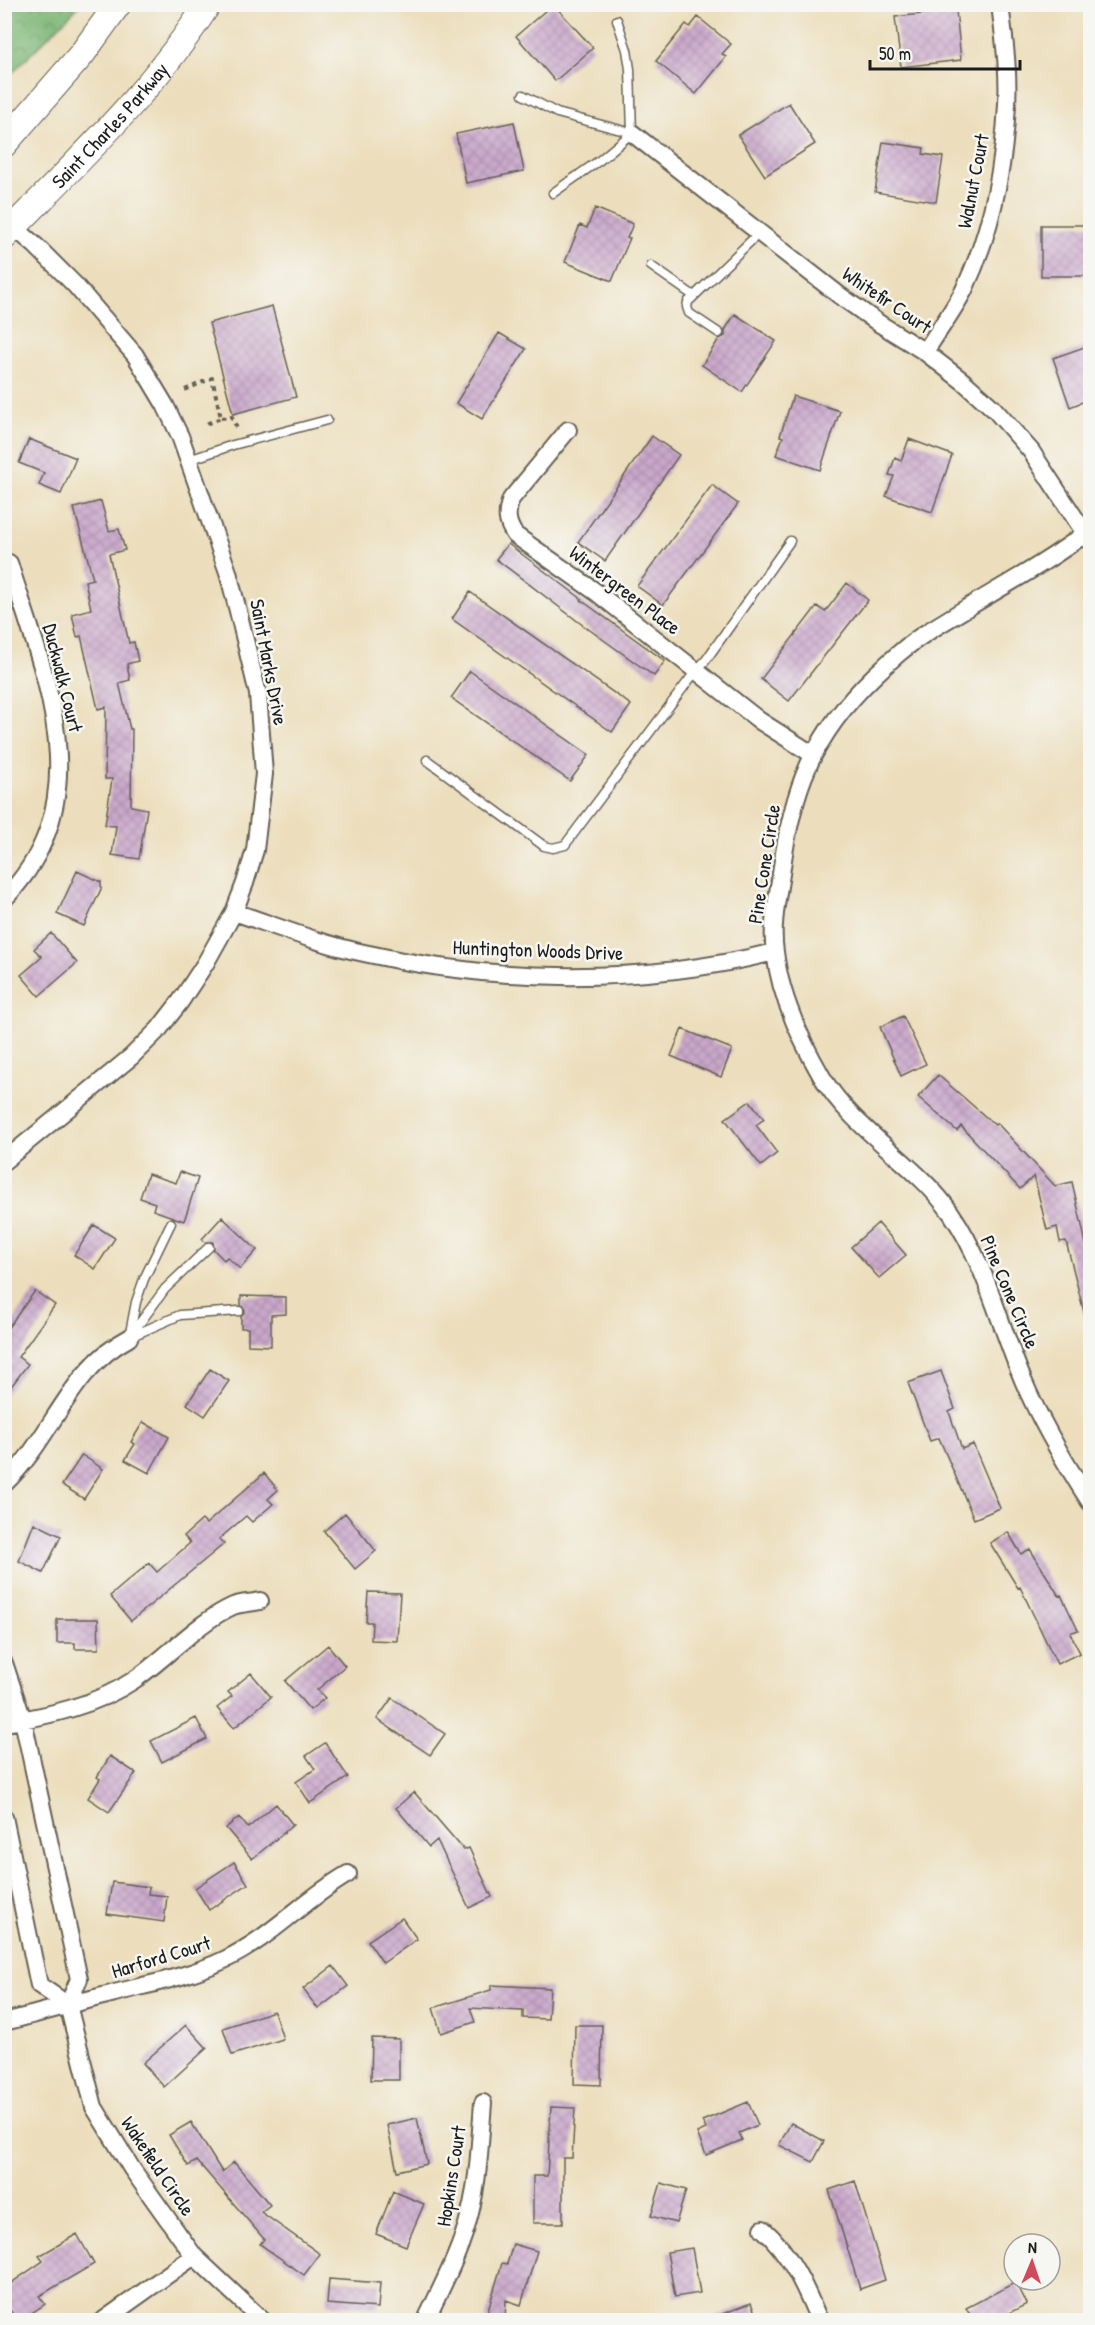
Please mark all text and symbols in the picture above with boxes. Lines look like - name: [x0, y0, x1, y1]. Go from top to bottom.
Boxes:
- scale bar: [870, 33, 1020, 71]
- text: 50 m: [879, 41, 911, 66]
- street label: Saint Charles Parkway: [45, 56, 174, 194]
- street label: Walnut Court: [950, 130, 995, 230]
- street label: Whitefir Court: [837, 260, 938, 340]
- street label: Wintergreen Place: [564, 539, 687, 640]
- street label: Saint Marks Drive: [244, 597, 295, 727]
- street label: Duckwalk Court: [37, 621, 90, 736]
- street label: Pine Cone Circle: [741, 802, 786, 926]
- street label: Huntington Woods Drive: [452, 933, 624, 966]
- street label: Pine Cone Circle: [974, 1231, 1046, 1353]
- street label: Harford Court: [108, 1928, 215, 1984]
- street label: Wakefield Circle: [115, 2111, 202, 2221]
- street label: Hopkins Court: [429, 2122, 472, 2228]
- north arrow: [1002, 2232, 1062, 2292]
- text: N: [1028, 2236, 1038, 2258]

